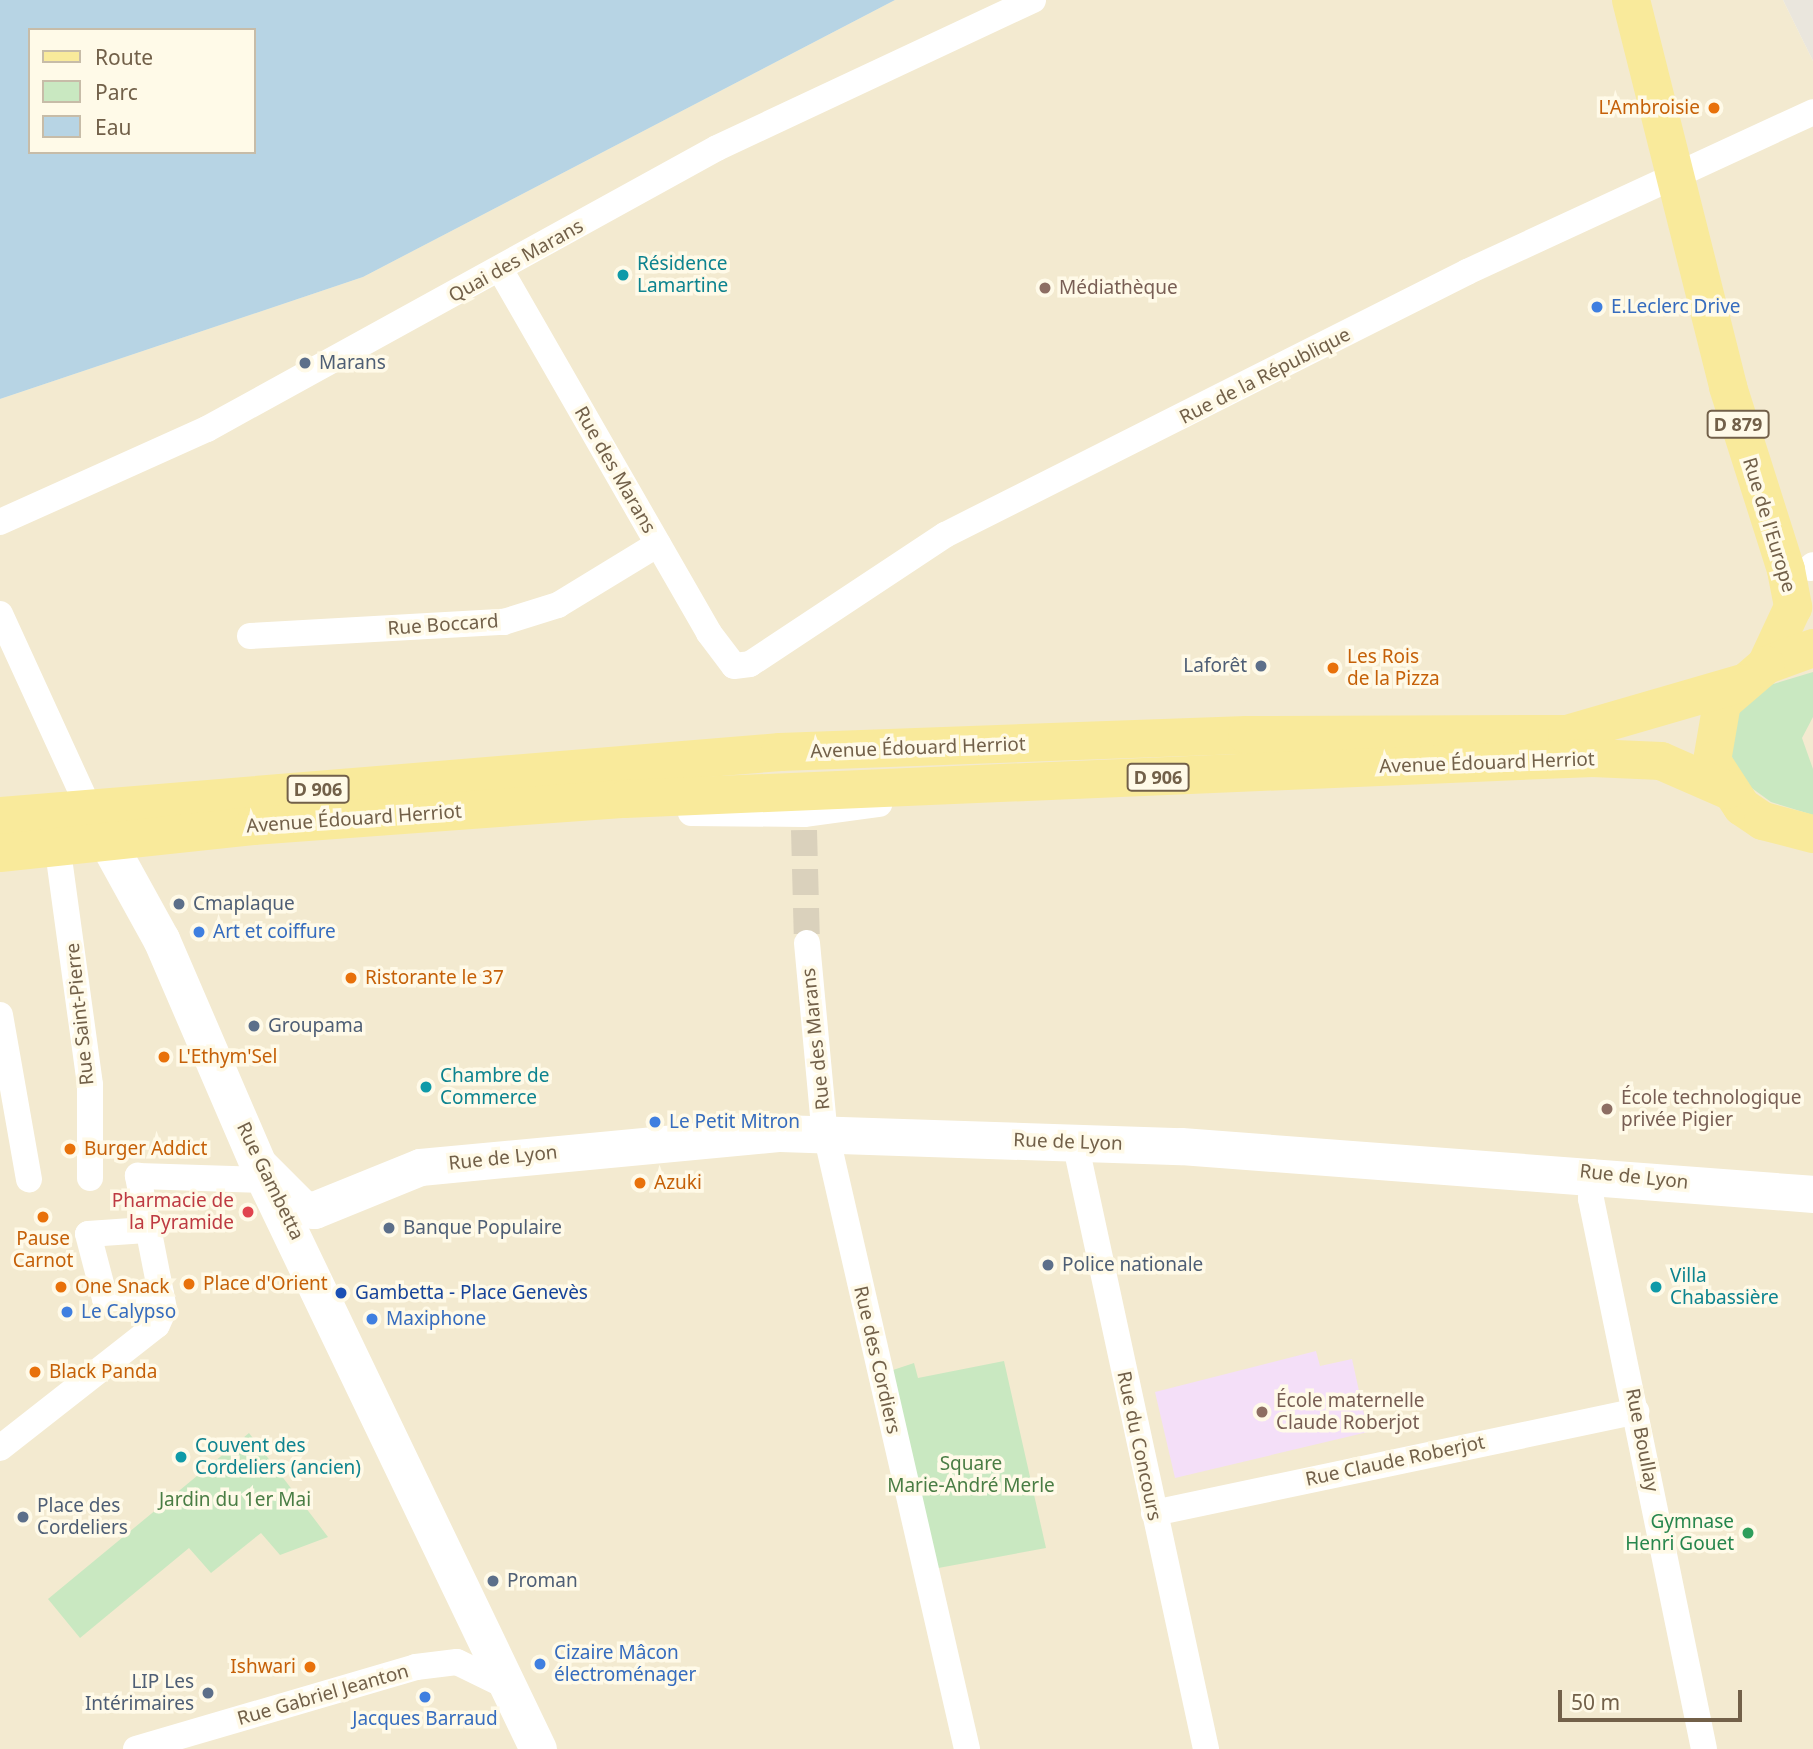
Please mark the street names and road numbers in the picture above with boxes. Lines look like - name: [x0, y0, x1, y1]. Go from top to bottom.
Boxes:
- street label: Quai des Marans: [445, 215, 587, 307]
- street label: Rue de la République: [1176, 323, 1354, 429]
- street label: Rue des Marans: [569, 403, 661, 537]
- road number: D 879: [1706, 410, 1770, 438]
- street label: Rue de l'Europe: [1738, 455, 1800, 595]
- street label: Rue Boccard: [387, 610, 499, 640]
- street label: Avenue Édouard Herriot: [810, 733, 1026, 763]
- street label: Avenue Édouard Herriot: [1379, 748, 1595, 778]
- road number: D 906: [1126, 762, 1190, 792]
- road number: D 906: [286, 774, 350, 804]
- street label: Avenue Édouard Herriot: [246, 800, 462, 838]
- street label: Rue Saint-Pierre: [61, 942, 99, 1086]
- street label: Rue des Marans: [797, 967, 835, 1111]
- street label: Rue Gambetta: [232, 1118, 308, 1244]
- street label: Rue de Lyon: [1013, 1129, 1123, 1155]
- street label: Rue de Lyon: [447, 1141, 559, 1175]
- street label: Rue de Lyon: [1578, 1160, 1690, 1194]
- street label: Rue des Cordiers: [849, 1284, 905, 1436]
- street label: Rue du Concours: [1112, 1369, 1166, 1523]
- street label: Rue Boullay: [1621, 1386, 1663, 1494]
- street label: Rue Claude Roberjot: [1303, 1431, 1487, 1491]
- street label: Rue Gabriel Jeanton: [235, 1660, 411, 1730]

